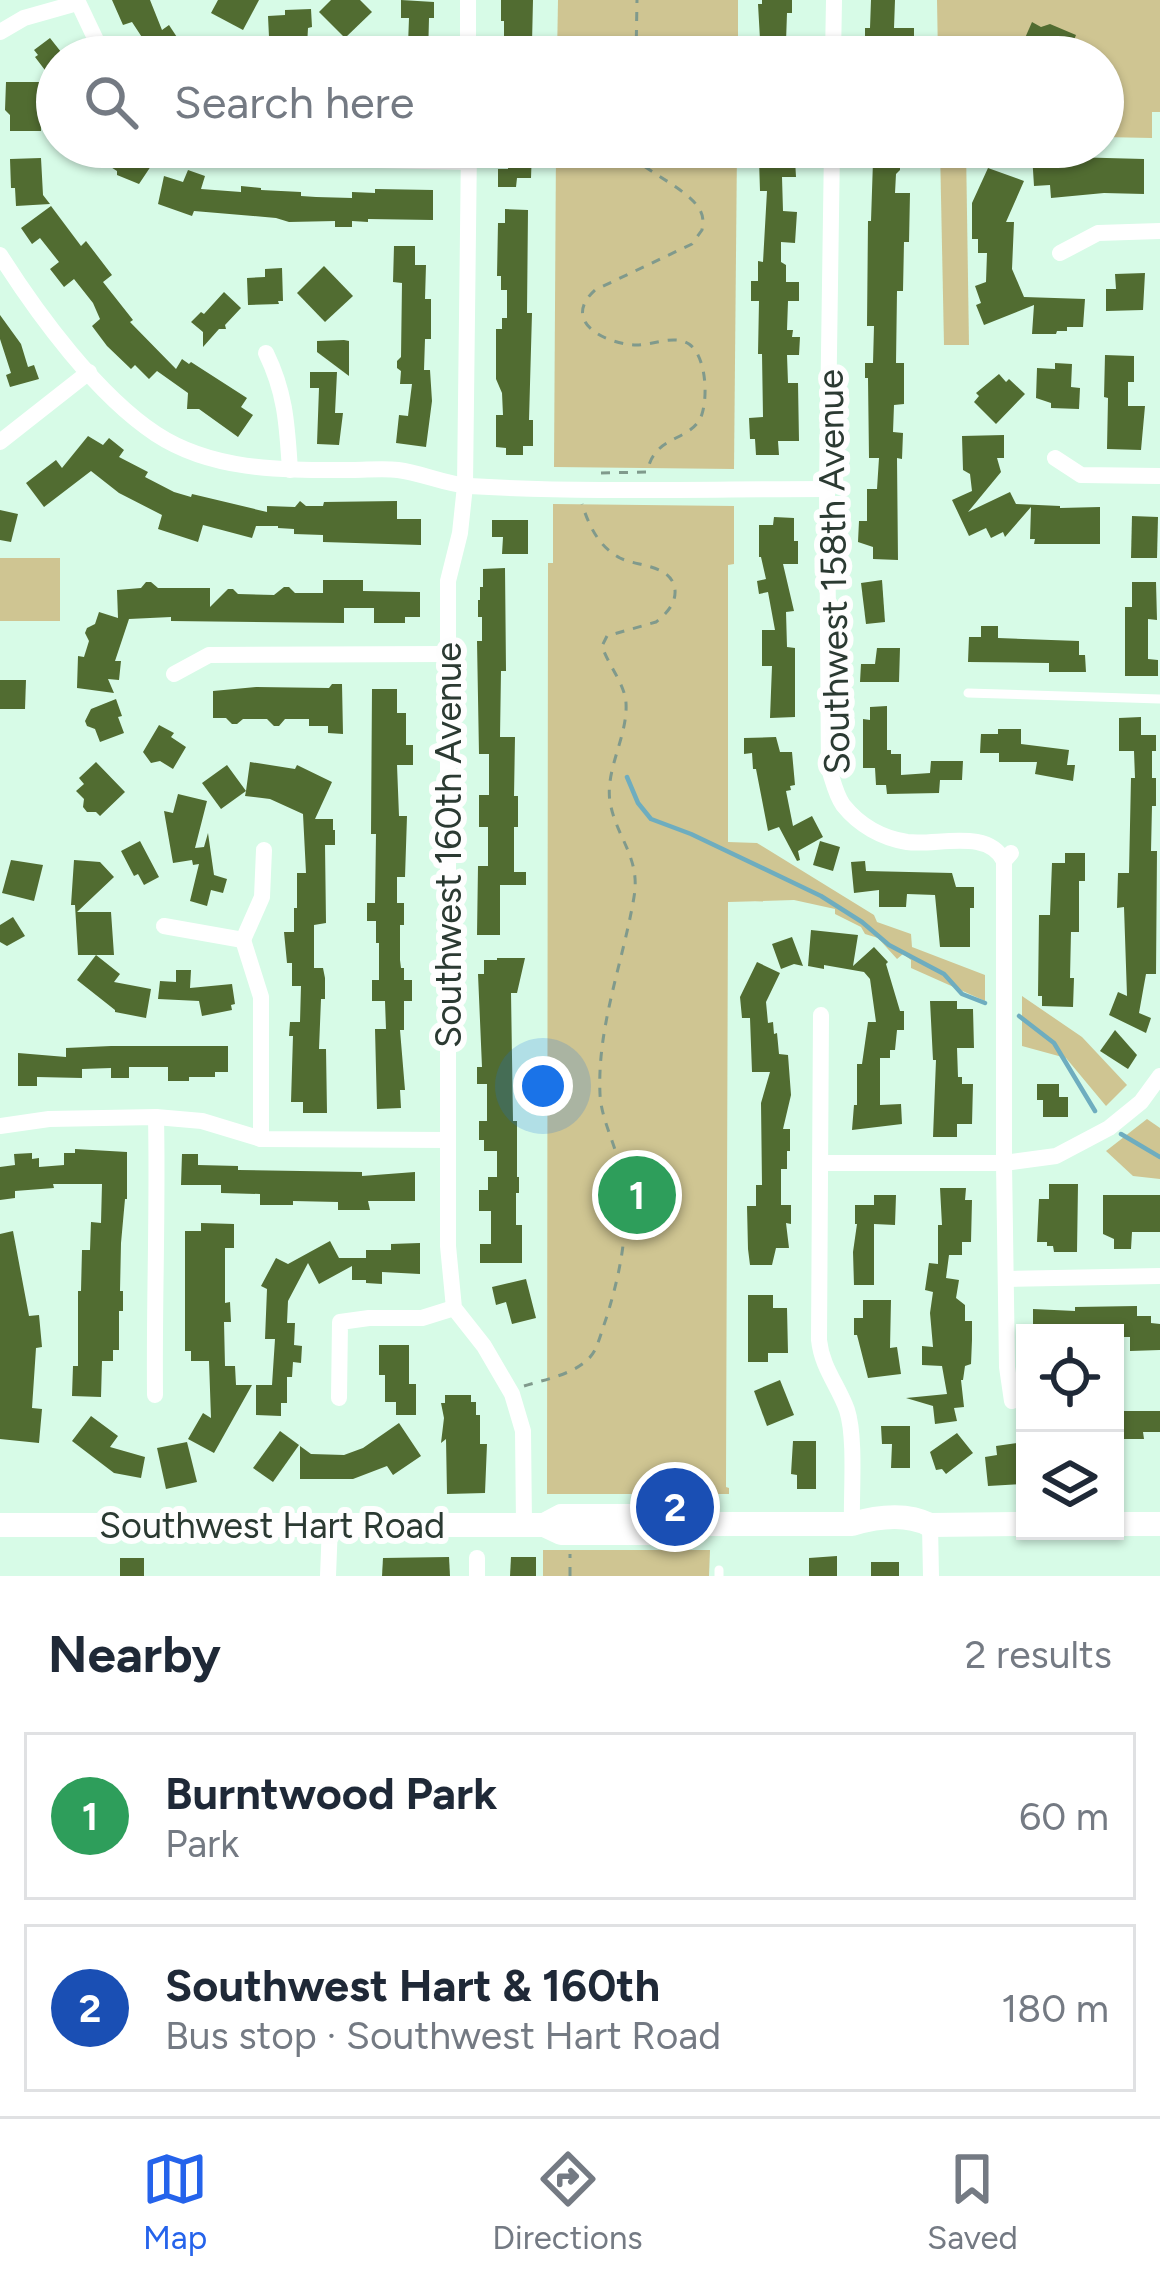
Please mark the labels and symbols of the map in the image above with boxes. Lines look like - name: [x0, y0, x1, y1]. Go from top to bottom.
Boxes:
- street label: Southwest 158th Avenue: [808, 369, 859, 775]
- street label: Southwest 160th Avenue: [427, 642, 470, 1048]
- your location: [513, 1056, 573, 1116]
- pin: 1: [598, 1150, 676, 1240]
- pin: 2: [636, 1462, 714, 1552]
- street label: Southwest Hart Road: [99, 1504, 445, 1547]

